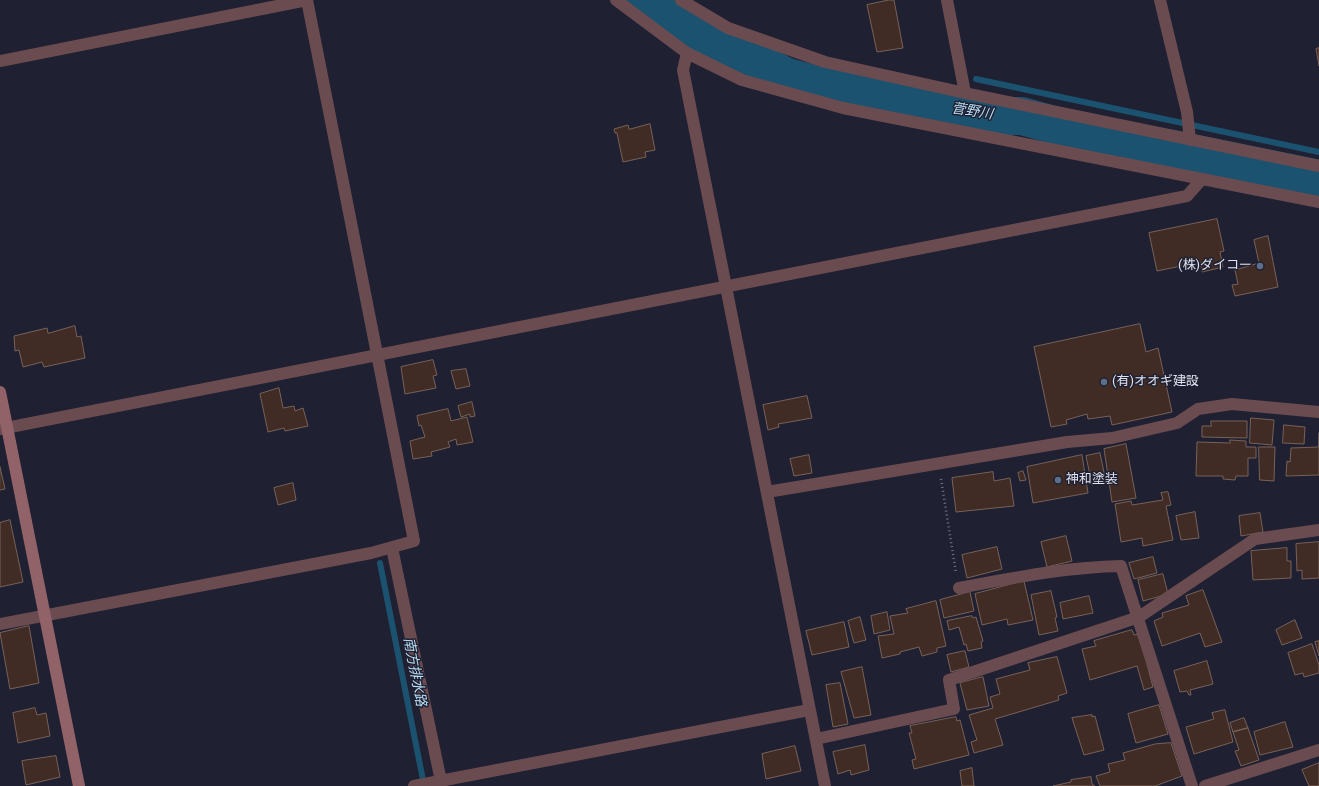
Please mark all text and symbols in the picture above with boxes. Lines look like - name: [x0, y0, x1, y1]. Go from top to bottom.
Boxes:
- water label: 菅野川: [950, 100, 994, 124]
- place label: (株)ダイコー: [1178, 258, 1252, 274]
- marker: (株)ダイコー: [1255, 261, 1265, 271]
- place label: (有)オオギ建設: [1112, 374, 1199, 390]
- marker: (有)オオギ建設: [1099, 377, 1109, 387]
- place label: 神和塗装: [1066, 472, 1118, 488]
- marker: 神和塗装: [1053, 475, 1063, 485]
- water label: 南方排水路: [399, 636, 429, 708]

